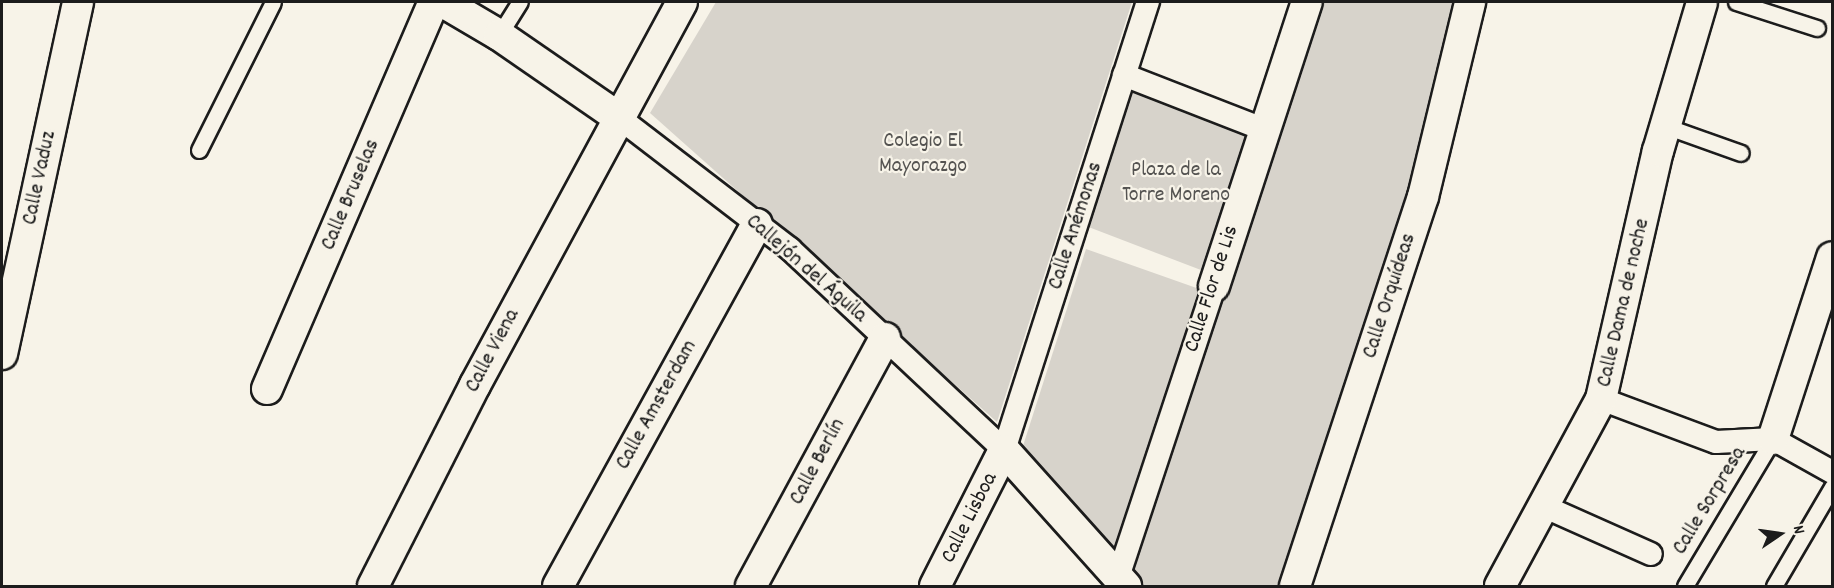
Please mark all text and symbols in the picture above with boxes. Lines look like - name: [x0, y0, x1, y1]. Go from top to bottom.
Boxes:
- park label: Colegio El Mayorazgo: [879, 128, 967, 180]
- street label: Calle Vaduz: [17, 129, 63, 227]
- street label: Calle Bruselas: [316, 135, 386, 255]
- park label: Plaza de la Torre Moreno: [1122, 157, 1230, 208]
- street label: Calle Anémonas: [1043, 159, 1109, 293]
- street label: Callejón del Águila: [740, 209, 872, 329]
- street label: Calle Dama de noche: [1592, 216, 1656, 390]
- street label: Calle Flor de Lis: [1179, 222, 1245, 356]
- street label: Calle Orquídeas: [1357, 230, 1423, 362]
- street label: Calle Viena: [460, 305, 526, 397]
- street label: Calle Amsterdam: [610, 335, 704, 475]
- street label: Calle Berlín: [784, 414, 852, 510]
- street label: Calle Sorpresa: [1667, 442, 1753, 560]
- street label: Calle Lisboa: [936, 468, 1004, 568]
- north arrow: [1750, 504, 1810, 564]
- text: N: [1786, 523, 1810, 536]

